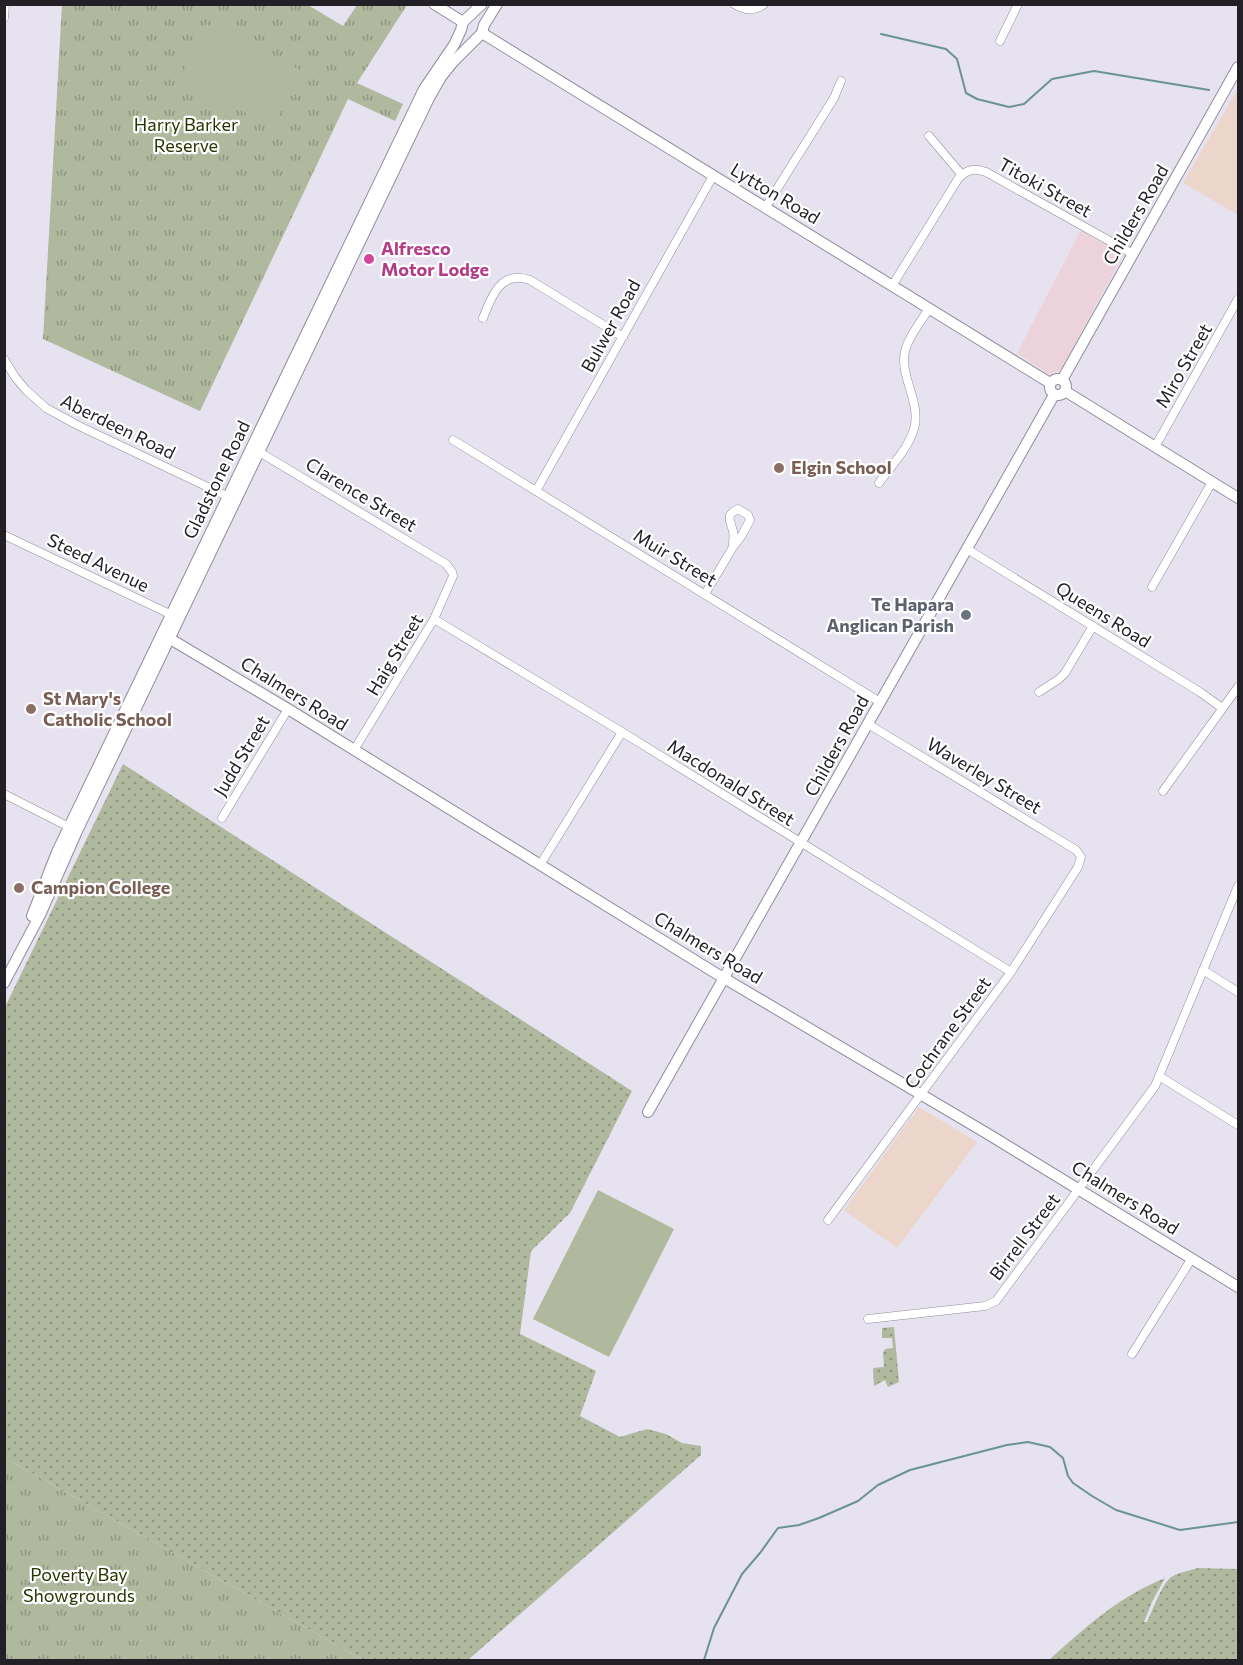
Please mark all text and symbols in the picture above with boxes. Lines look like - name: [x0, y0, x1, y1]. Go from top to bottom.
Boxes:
- park label: Harry Barker Reserve: [134, 113, 238, 156]
- street label: Titoki Street: [995, 153, 1096, 222]
- street label: Lytton Road: [727, 158, 824, 228]
- street label: Childers Road: [1098, 160, 1173, 269]
- place label: Alfresco Motor Lodge: [381, 237, 489, 280]
- marker: Alfresco Motor Lodge: [362, 252, 376, 266]
- street label: Bulwer Road: [576, 275, 645, 376]
- street label: Miro Street: [1150, 319, 1216, 412]
- street label: Aberdeen Road: [58, 389, 179, 463]
- street label: Gladstone Road: [178, 417, 254, 542]
- street label: Clarence Street: [302, 452, 421, 536]
- place label: Elgin School: [791, 456, 892, 478]
- marker: Elgin School: [772, 461, 786, 475]
- street label: Muir Street: [630, 524, 721, 591]
- street label: Steed Avenue: [44, 528, 153, 596]
- street label: Queens Road: [1052, 576, 1155, 652]
- place label: Te Hapara Anglican Parish: [826, 593, 954, 636]
- marker: Te Hapara Anglican Parish: [959, 608, 973, 622]
- street label: Haig Street: [361, 610, 427, 699]
- street label: Chalmers Road: [237, 651, 352, 735]
- place label: St Mary's Catholic School: [43, 687, 172, 730]
- street label: Childers Road: [799, 691, 873, 800]
- marker: St Mary's Catholic School: [24, 702, 38, 716]
- street label: Judd Street: [208, 711, 274, 800]
- street label: Waverley Street: [923, 732, 1046, 818]
- street label: Macdonald Street: [664, 734, 799, 830]
- place label: Campion College: [31, 876, 170, 898]
- marker: Campion College: [12, 881, 26, 895]
- street label: Chalmers Road: [650, 906, 767, 988]
- street label: Cochrane Street: [899, 972, 995, 1093]
- street label: Chalmers Road: [1068, 1155, 1183, 1239]
- street label: Birrell Street: [984, 1189, 1064, 1284]
- park label: Poverty Bay Showgrounds: [23, 1563, 135, 1606]

